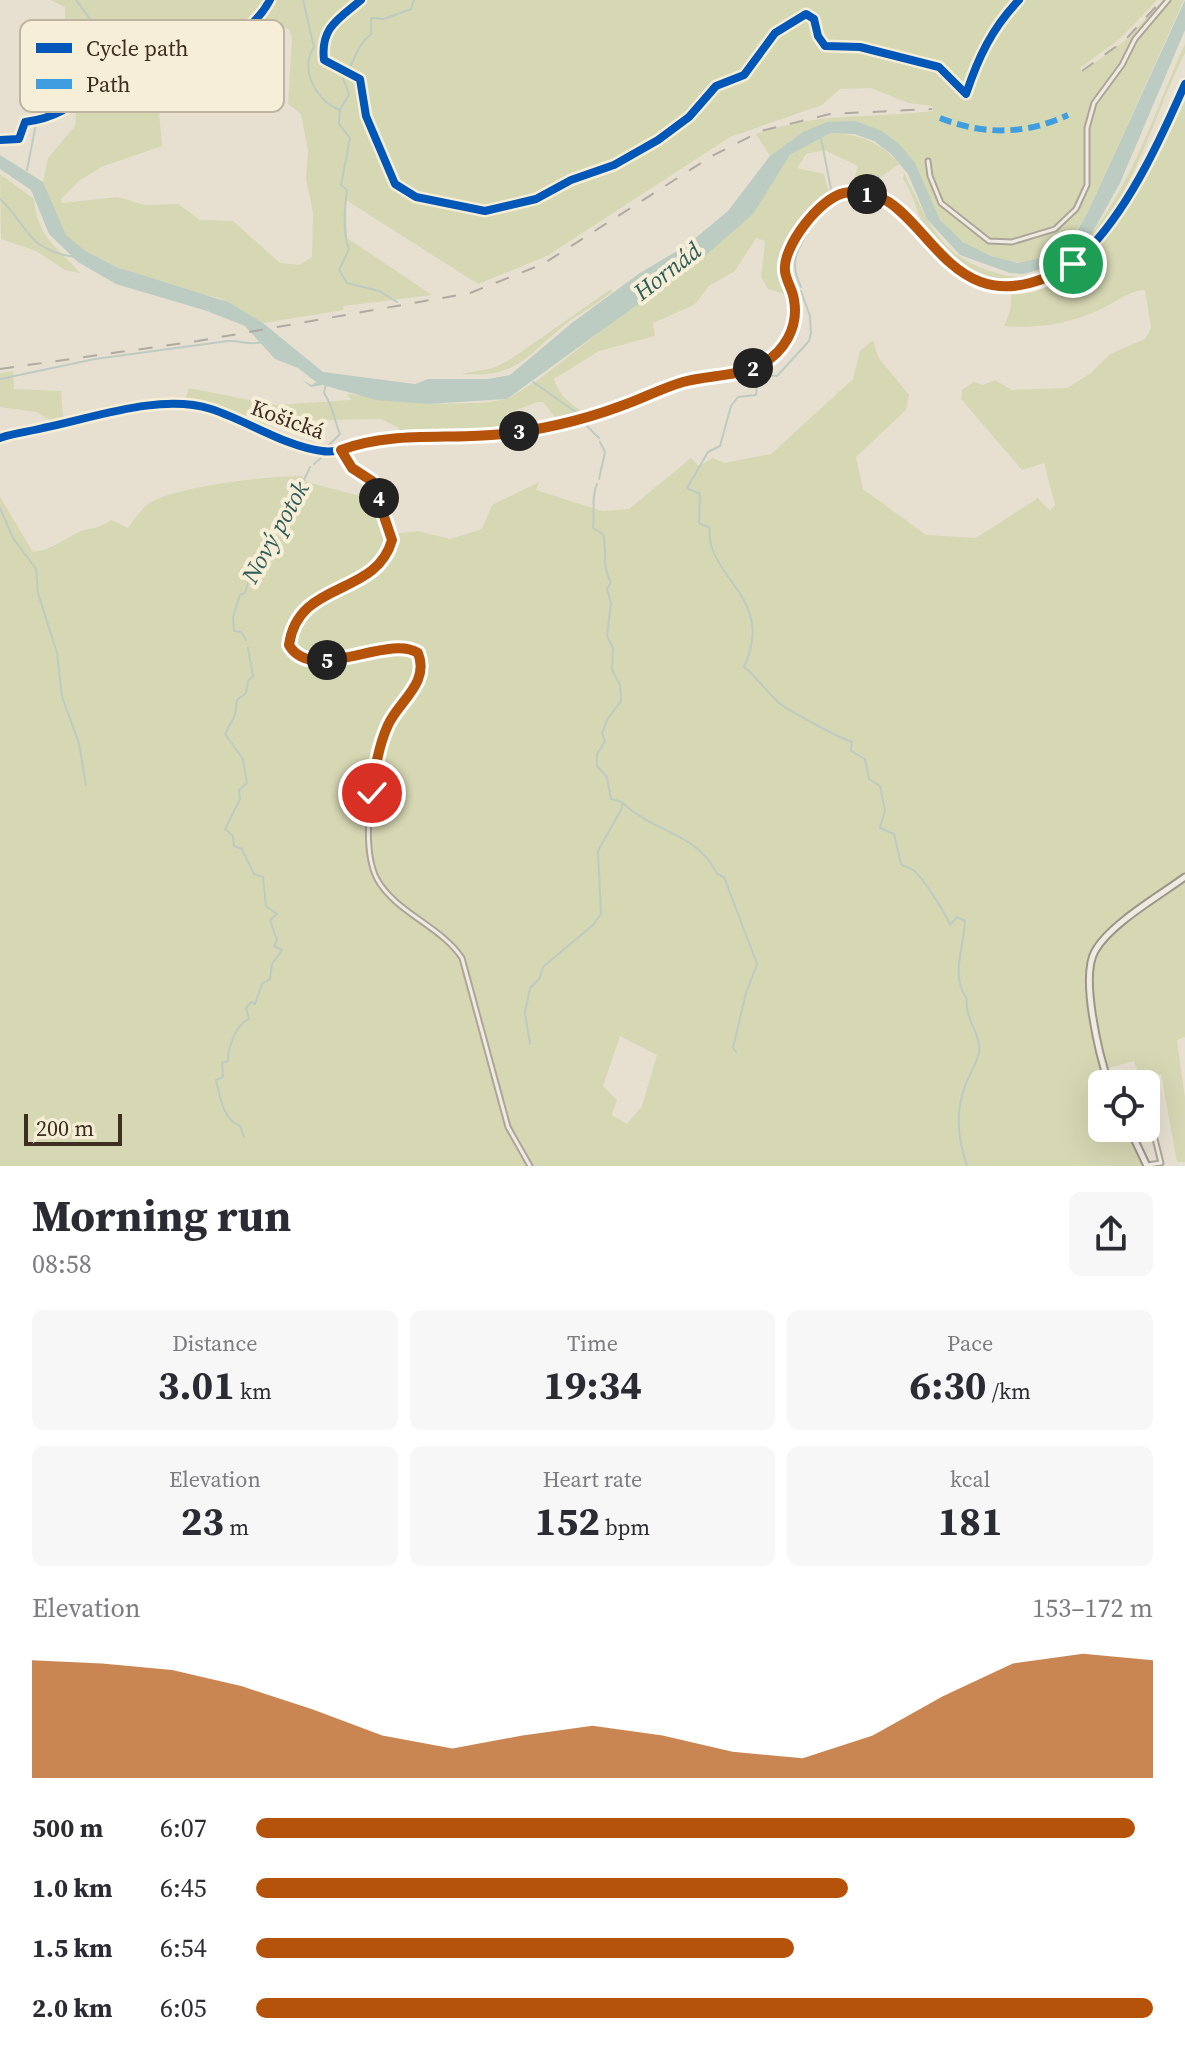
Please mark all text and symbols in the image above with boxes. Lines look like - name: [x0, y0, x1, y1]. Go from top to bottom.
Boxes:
- legend: [20, 20, 284, 112]
- text: Cycle path: [86, 33, 189, 63]
- text: Path: [86, 69, 131, 99]
- pin: 1: [847, 174, 887, 214]
- text: 1: [861, 179, 873, 209]
- pin: [1039, 230, 1107, 298]
- water label: Hornád: [625, 234, 708, 308]
- icon: arrive: [1051, 242, 1095, 286]
- pin: 2: [733, 348, 773, 388]
- text: 2: [747, 353, 759, 383]
- street label: Košická: [247, 392, 330, 446]
- pin: 3: [499, 411, 539, 451]
- text: 3: [513, 416, 525, 446]
- water label: Nový potok: [233, 474, 317, 590]
- pin: 4: [359, 478, 399, 518]
- text: 4: [373, 483, 385, 513]
- pin: 5: [307, 640, 347, 680]
- text: 5: [321, 645, 333, 675]
- pin: [338, 759, 406, 827]
- icon: check: [350, 771, 394, 815]
- map controls: [1088, 1070, 1160, 1142]
- button: locate: [1088, 1070, 1160, 1142]
- scale bar: [24, 1110, 122, 1146]
- text: 200 m: [36, 1113, 94, 1143]
- text: Morning run: [32, 1185, 291, 1246]
- button: share: [1069, 1192, 1153, 1276]
- text: 08:58: [32, 1246, 92, 1282]
- text: Distance: [172, 1328, 257, 1358]
- text: Time: [567, 1328, 618, 1358]
- text: Pace: [947, 1328, 993, 1358]
- text: 3.01: [158, 1358, 235, 1412]
- text: 19:34: [543, 1358, 642, 1412]
- text: 6:30: [910, 1358, 987, 1412]
- text: km: [235, 1376, 272, 1406]
- text: /km: [987, 1376, 1031, 1406]
- text: Elevation: [169, 1464, 261, 1494]
- text: Heart rate: [543, 1464, 642, 1494]
- text: kcal: [950, 1464, 990, 1494]
- text: 23: [181, 1494, 224, 1548]
- text: 152: [535, 1494, 600, 1548]
- text: 181: [938, 1494, 1003, 1548]
- text: m: [224, 1512, 249, 1542]
- text: bpm: [600, 1512, 650, 1542]
- text: Elevation: [32, 1590, 141, 1626]
- text: 153–172 m: [1032, 1590, 1153, 1626]
- text: 500 m: [32, 1810, 103, 1846]
- text: 6:07: [160, 1810, 207, 1846]
- text: 1.0 km: [32, 1870, 113, 1906]
- text: 6:45: [160, 1870, 207, 1906]
- text: 1.5 km: [32, 1930, 113, 1966]
- text: 6:54: [160, 1930, 207, 1966]
- text: 2.0 km: [32, 1990, 113, 2026]
- text: 6:05: [160, 1990, 207, 2026]

